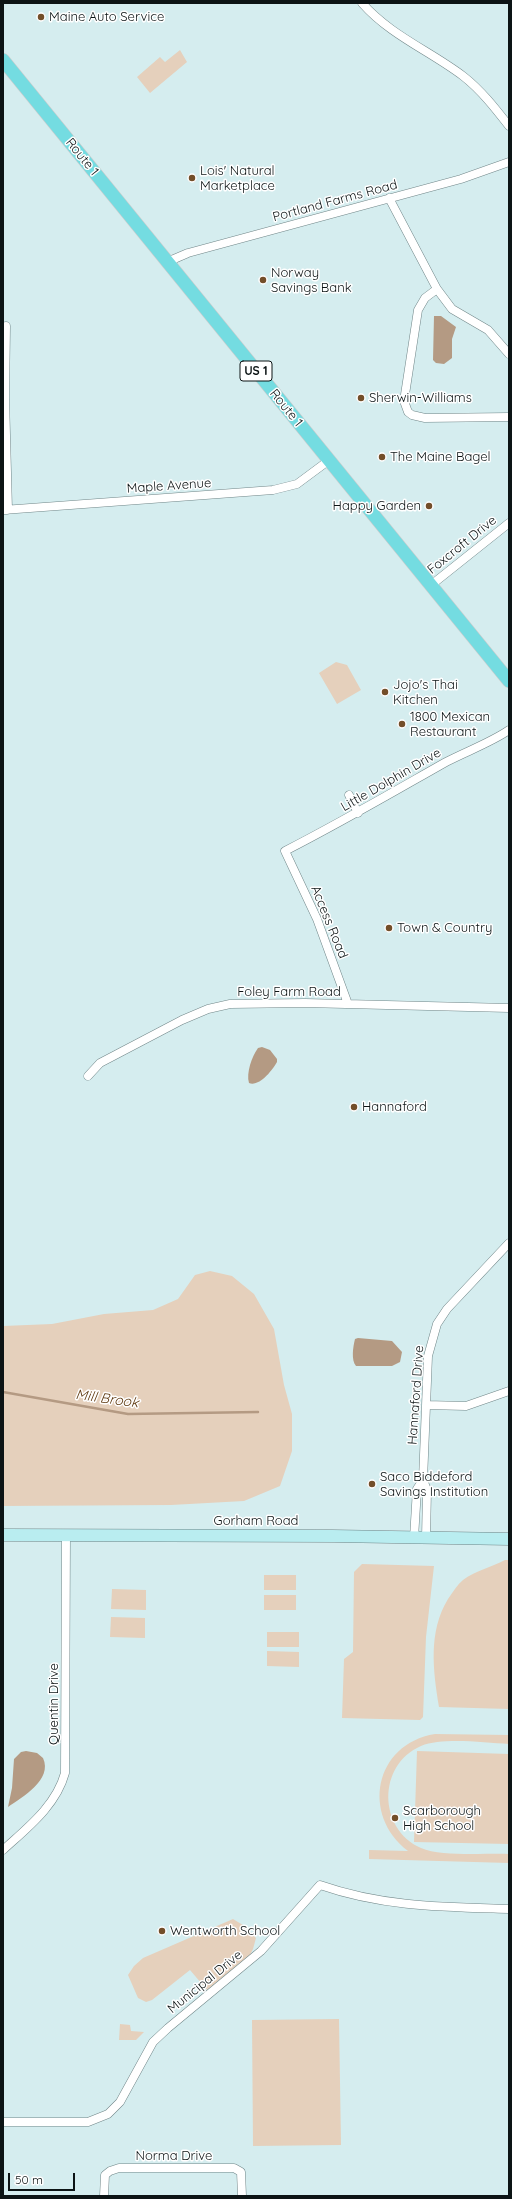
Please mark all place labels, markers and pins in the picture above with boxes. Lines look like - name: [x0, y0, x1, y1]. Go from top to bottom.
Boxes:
- place label: Maine Auto Service: [49, 9, 164, 25]
- marker: Maine Auto Service: [36, 12, 46, 22]
- place label: Lois' Natural Marketplace: [200, 163, 275, 194]
- marker: Lois' Natural Marketplace: [187, 173, 197, 183]
- place label: Norway Savings Bank: [271, 265, 352, 296]
- marker: Norway Savings Bank: [258, 275, 268, 285]
- place label: Sherwin-Williams: [369, 390, 472, 406]
- marker: Sherwin-Williams: [356, 393, 366, 403]
- place label: The Maine Bagel: [390, 449, 490, 465]
- marker: The Maine Bagel: [377, 452, 387, 462]
- place label: Happy Garden: [333, 498, 421, 514]
- marker: Happy Garden: [424, 501, 434, 511]
- place label: Jojo's Thai Kitchen: [393, 677, 458, 708]
- marker: Jojo's Thai Kitchen: [380, 687, 390, 697]
- place label: 1800 Mexican Restaurant: [410, 709, 490, 740]
- marker: 1800 Mexican Restaurant: [397, 719, 407, 729]
- place label: Town & Country: [397, 920, 492, 936]
- marker: Town & Country: [384, 923, 394, 933]
- place label: Hannaford: [362, 1099, 427, 1115]
- marker: Hannaford: [349, 1102, 359, 1112]
- place label: Saco Biddeford Savings Institution: [380, 1469, 488, 1500]
- marker: Saco Biddeford Savings Institution: [367, 1479, 377, 1489]
- place label: Scarborough High School: [403, 1803, 481, 1834]
- marker: Scarborough High School: [390, 1813, 400, 1823]
- place label: Wentworth School: [170, 1923, 280, 1939]
- marker: Wentworth School: [157, 1926, 167, 1936]

